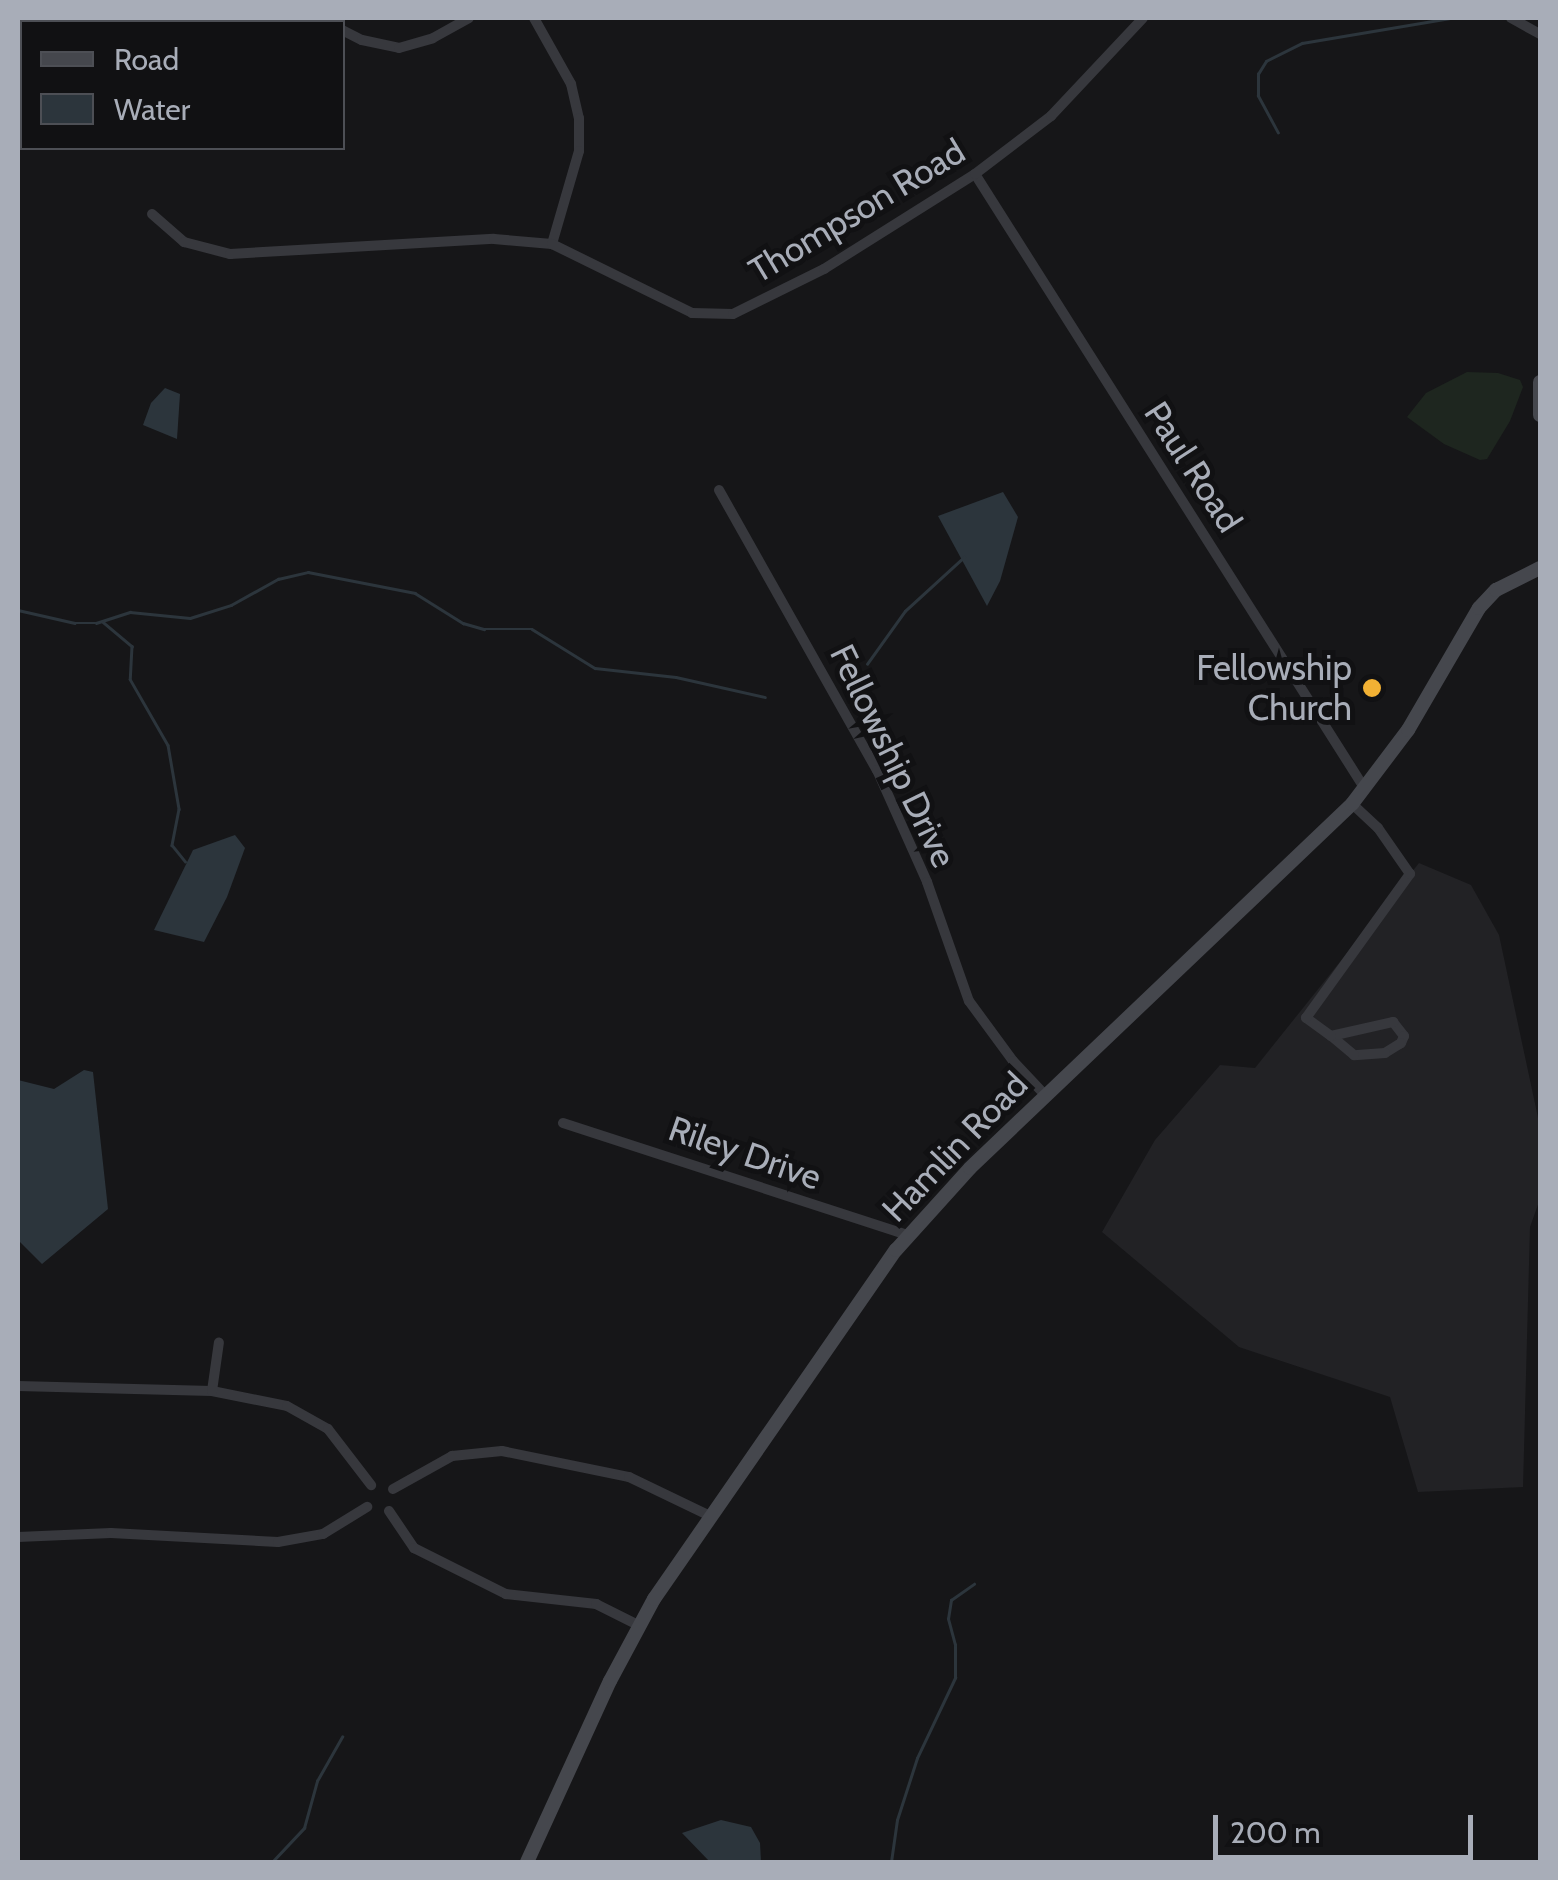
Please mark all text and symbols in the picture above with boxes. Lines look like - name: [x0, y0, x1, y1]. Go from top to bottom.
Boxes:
- legend: [20, 20, 345, 150]
- text: Road: [114, 41, 179, 78]
- text: Water: [114, 91, 190, 128]
- street label: Thompson Road: [742, 130, 972, 292]
- street label: Paul Road: [1135, 394, 1251, 540]
- street label: Fellowship Drive: [821, 638, 965, 874]
- place label: Fellowship Church: [1196, 647, 1352, 729]
- marker: Fellowship Church: [1361, 677, 1383, 699]
- street label: Hamlin Road: [874, 1064, 1036, 1230]
- street label: Riley Drive: [663, 1107, 827, 1199]
- scale bar: [1218, 1795, 1478, 1857]
- text: 200 m: [1230, 1814, 1321, 1851]

